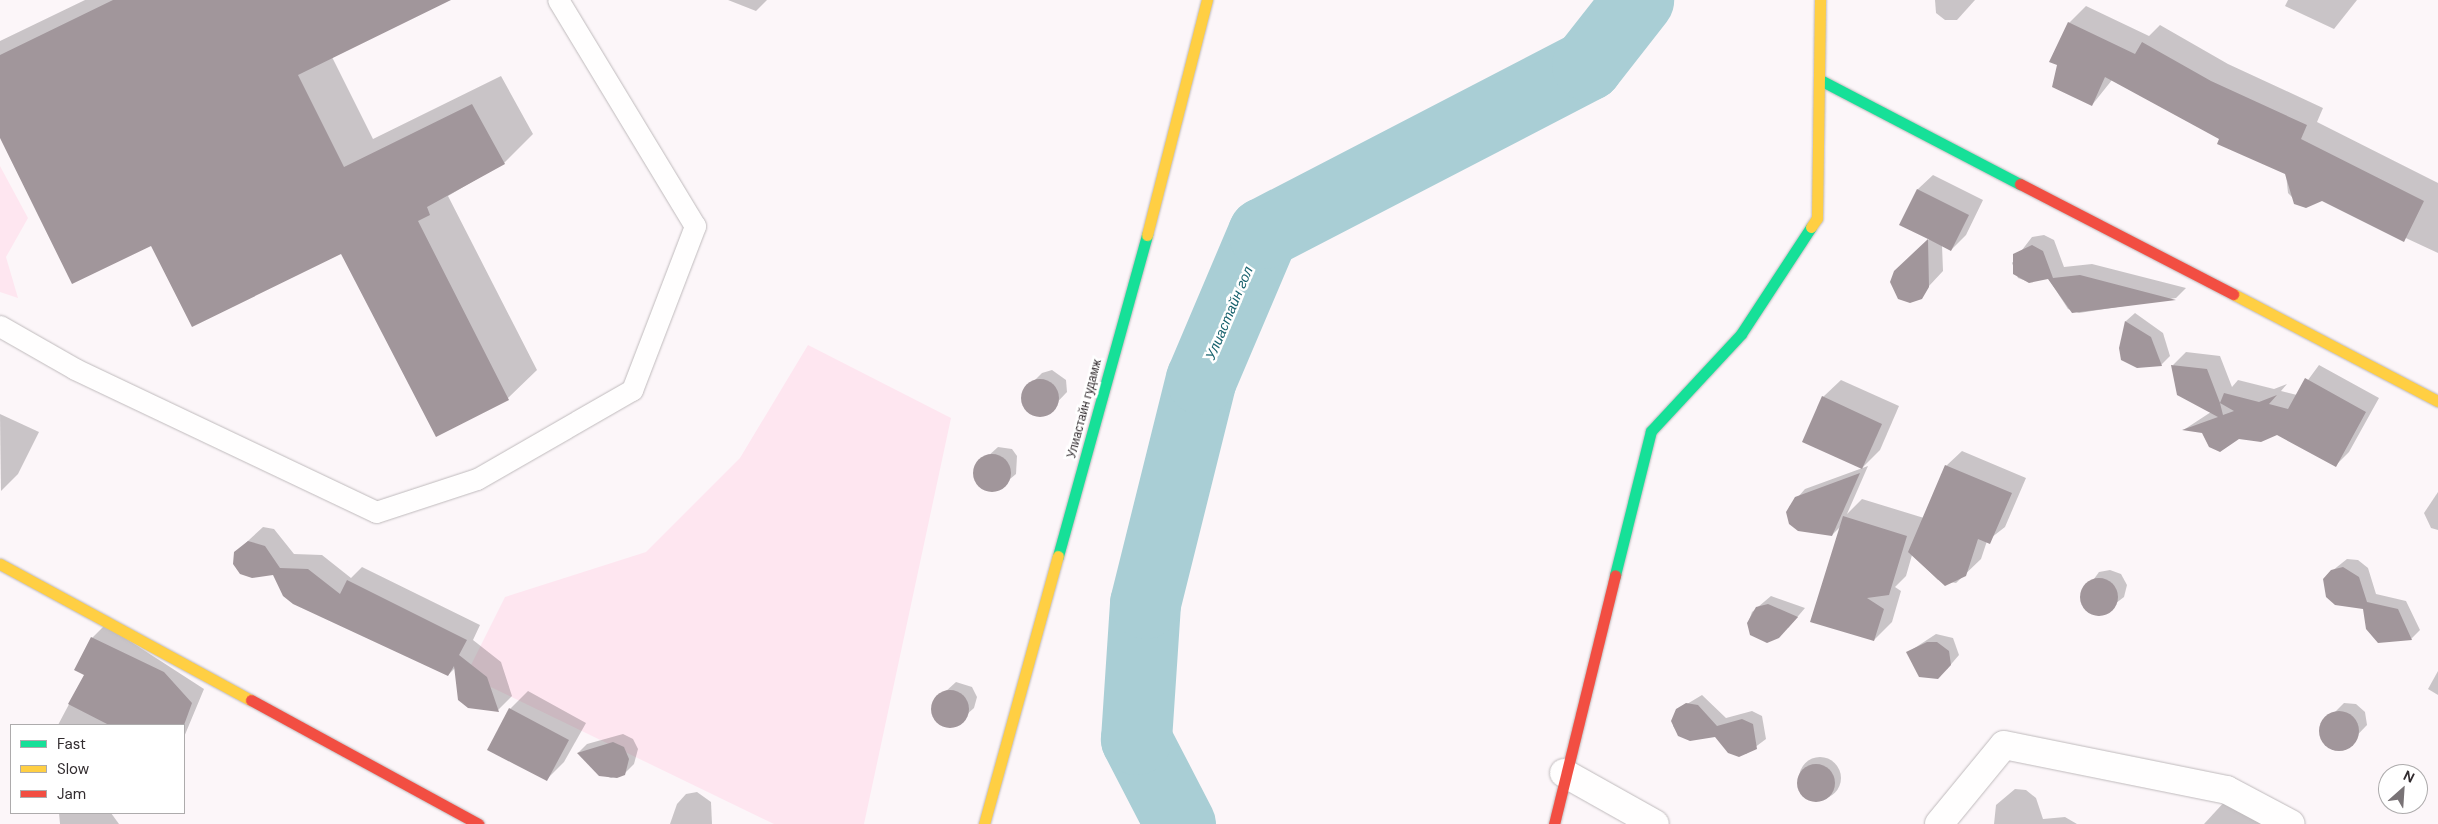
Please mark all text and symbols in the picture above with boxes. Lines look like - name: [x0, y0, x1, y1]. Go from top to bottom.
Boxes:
- water label: Улиастайн гол: [1202, 264, 1256, 362]
- street label: Улиастайн гудамж: [1065, 358, 1105, 460]
- legend: [10, 724, 185, 814]
- text: Fast: [57, 734, 86, 754]
- text: Slow: [57, 759, 89, 779]
- north arrow: [2378, 764, 2428, 814]
- text: N: [2401, 766, 2418, 787]
- text: Jam: [57, 784, 86, 804]

